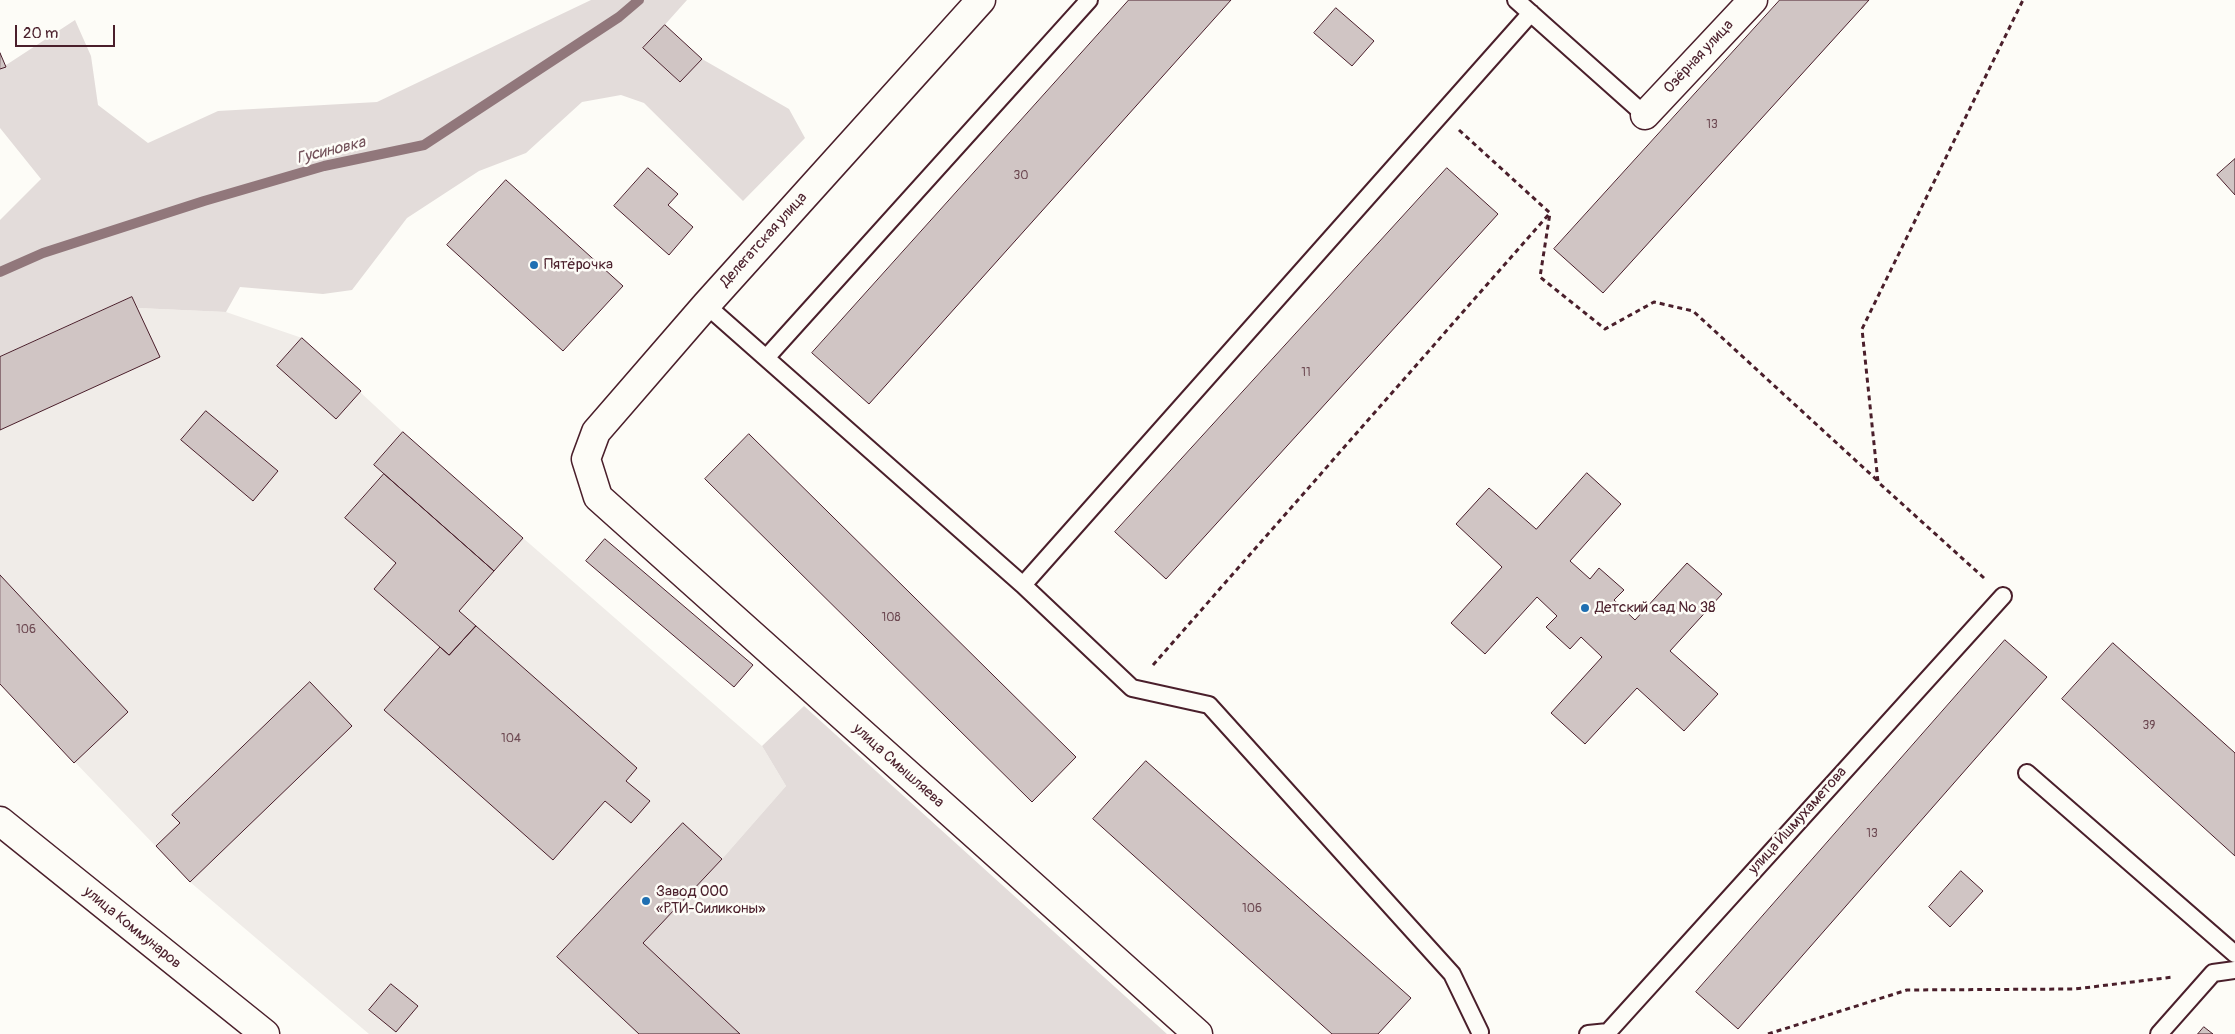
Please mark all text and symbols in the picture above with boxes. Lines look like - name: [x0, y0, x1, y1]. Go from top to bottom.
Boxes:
- scale bar: [18, 15, 118, 47]
- street label: Озёрная улица: [1660, 16, 1738, 98]
- text: 20 m: [23, 24, 58, 43]
- house number: 13: [1706, 118, 1718, 132]
- water label: Гусиновка: [295, 133, 367, 169]
- house number: 30: [1014, 169, 1028, 183]
- street label: Делегатская улица: [717, 189, 811, 291]
- place label: Пятёрочка: [544, 256, 613, 274]
- marker: Пятёрочка: [528, 259, 540, 271]
- house number: 11: [1301, 366, 1311, 380]
- place label: Детский сад № 38: [1595, 599, 1716, 617]
- marker: Детский сад № 38: [1579, 602, 1591, 614]
- house number: 108: [882, 611, 900, 625]
- house number: 106: [16, 623, 36, 637]
- house number: 39: [2143, 719, 2155, 733]
- street label: улица Смышляева: [849, 720, 947, 812]
- house number: 104: [501, 732, 521, 746]
- street label: улица Ишмухаметова: [1745, 764, 1851, 878]
- house number: 13: [1866, 827, 1878, 841]
- street label: улица Коммунаров: [80, 883, 184, 973]
- place label: Завод ООО «РТИ-Силиконы»: [656, 883, 766, 918]
- marker: Завод ООО «РТИ-Силиконы»: [640, 895, 652, 907]
- house number: 106: [1242, 902, 1262, 916]

